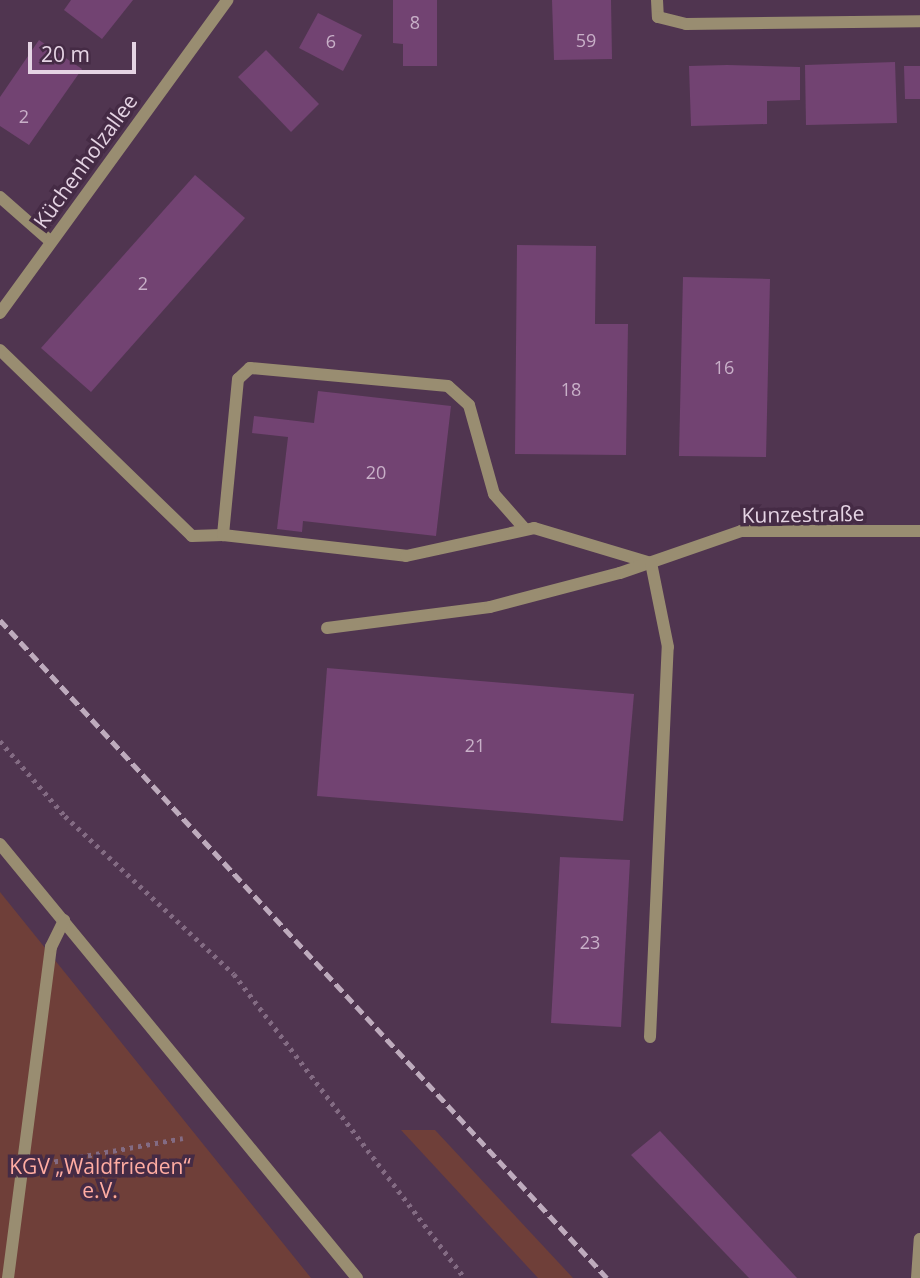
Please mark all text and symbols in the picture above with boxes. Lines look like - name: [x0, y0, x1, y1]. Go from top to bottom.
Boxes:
- house number: 8: [410, 11, 420, 33]
- scale bar: [32, 28, 140, 72]
- house number: 59: [576, 29, 596, 51]
- house number: 6: [326, 30, 336, 52]
- text: 20 m: [41, 40, 90, 68]
- street label: Küchenholzallee: [28, 89, 142, 233]
- house number: 2: [19, 105, 29, 127]
- house number: 2: [138, 272, 148, 294]
- house number: 16: [714, 356, 734, 378]
- house number: 18: [561, 378, 581, 400]
- house number: 20: [366, 461, 386, 483]
- street label: Kunzestraße: [741, 500, 865, 528]
- house number: 21: [465, 734, 485, 756]
- house number: 23: [580, 931, 600, 953]
- park label: KGV „Waldfrieden“ e.V.: [9, 1153, 191, 1203]

